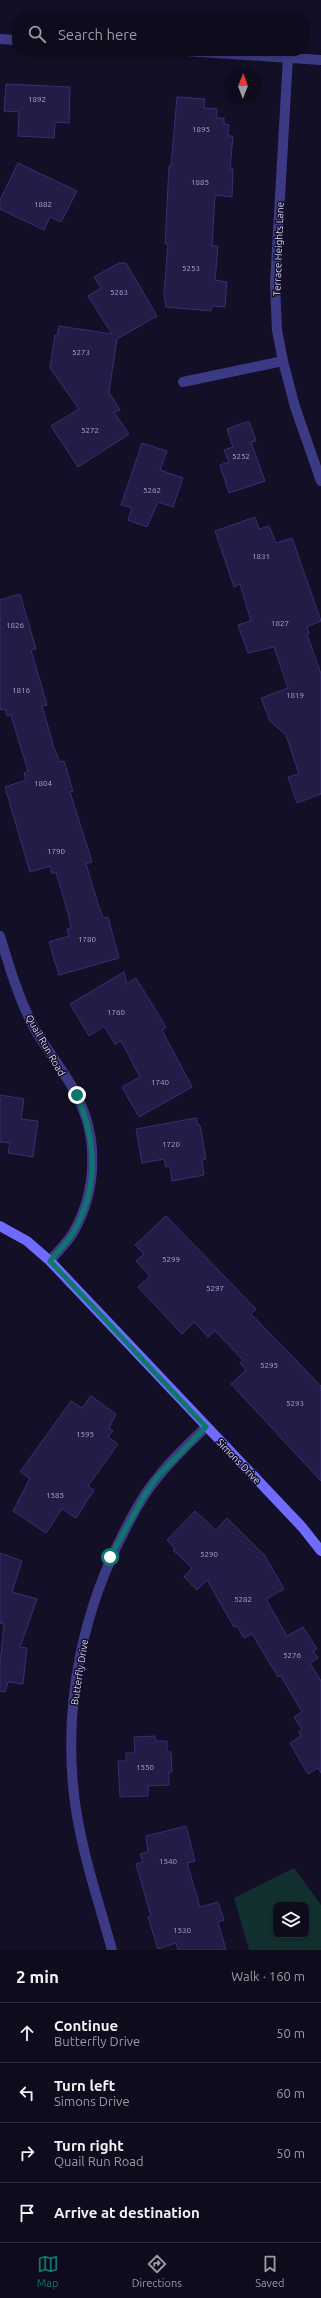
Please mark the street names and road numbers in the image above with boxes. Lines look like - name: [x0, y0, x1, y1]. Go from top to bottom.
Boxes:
- street label: Terrace Heights Lane: [271, 202, 286, 296]
- street label: Quail Run Road: [24, 1013, 68, 1078]
- street label: Simons Drive: [214, 1437, 263, 1486]
- street label: Butterfly Drive: [69, 1638, 90, 1706]

